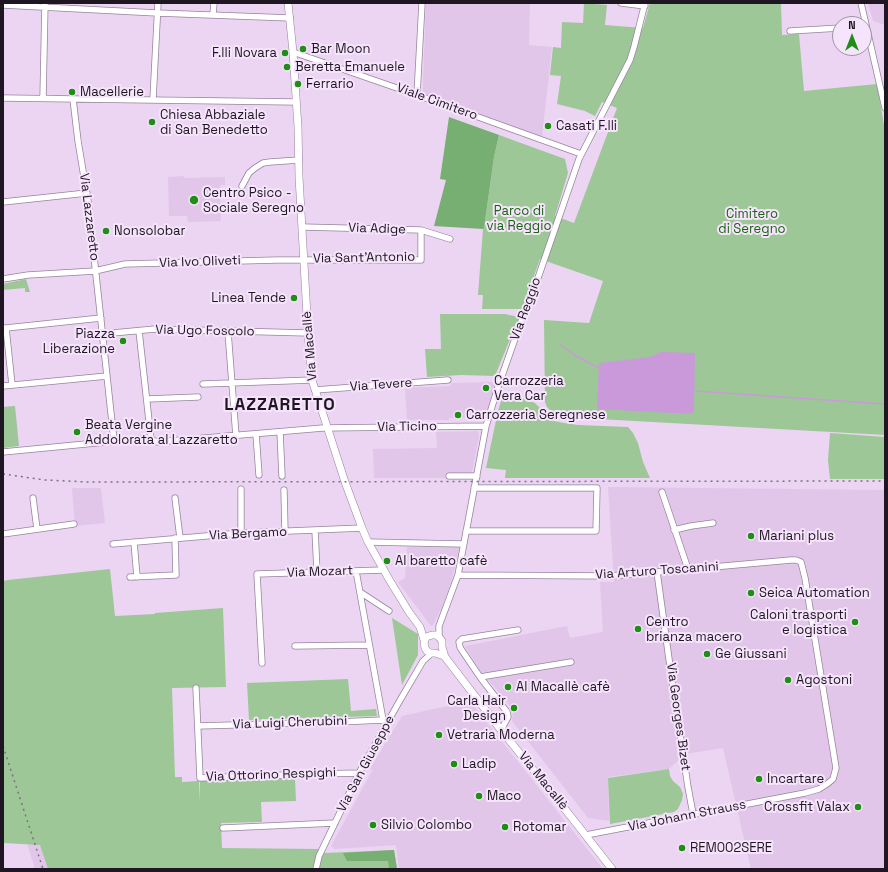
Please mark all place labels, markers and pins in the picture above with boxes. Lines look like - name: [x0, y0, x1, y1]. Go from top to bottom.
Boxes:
- place label: Bar Moon: [311, 41, 371, 57]
- marker: Bar Moon: [298, 44, 308, 54]
- place label: F.lli Novara: [212, 45, 277, 61]
- marker: F.lli Novara: [280, 48, 290, 58]
- place label: Beretta Emanuele: [295, 59, 405, 75]
- marker: Beretta Emanuele: [282, 62, 292, 72]
- place label: Ferrario: [306, 76, 354, 92]
- marker: Ferrario: [293, 79, 303, 89]
- place label: Macellerie: [80, 84, 144, 100]
- marker: Macellerie: [67, 87, 77, 97]
- place label: Chiesa Abbaziale di San Benedetto: [160, 107, 268, 138]
- marker: Chiesa Abbaziale di San Benedetto: [147, 117, 157, 127]
- place label: Casati F.lli: [556, 118, 617, 134]
- marker: Casati F.lli: [543, 121, 553, 131]
- place label: Centro Psico - Sociale Seregno: [203, 185, 304, 216]
- marker: Centro Psico - Sociale Seregno: [188, 194, 200, 206]
- place label: Nonsolobar: [114, 223, 185, 239]
- marker: Nonsolobar: [101, 226, 111, 236]
- place label: Linea Tende: [211, 290, 286, 306]
- marker: Linea Tende: [289, 293, 299, 303]
- place label: Piazza Liberazione: [43, 326, 115, 357]
- marker: Piazza Liberazione: [118, 336, 128, 346]
- place label: Carrozzeria Vera Car: [494, 373, 564, 404]
- marker: Carrozzeria Vera Car: [481, 383, 491, 393]
- place label: Carrozzeria Seregnese: [466, 407, 606, 423]
- marker: Carrozzeria Seregnese: [453, 410, 463, 420]
- place label: Beata Vergine Addolorata al Lazzaretto: [85, 417, 238, 448]
- marker: Beata Vergine Addolorata al Lazzaretto: [72, 427, 82, 437]
- place label: Mariani plus: [759, 528, 834, 544]
- marker: Mariani plus: [746, 531, 756, 541]
- place label: Al baretto cafè: [395, 553, 487, 569]
- marker: Al baretto cafè: [382, 556, 392, 566]
- place label: Seica Automation: [759, 585, 870, 601]
- marker: Seica Automation: [746, 588, 756, 598]
- place label: Caloni trasporti e logistica: [750, 607, 847, 638]
- place label: Centro brianza macero: [646, 614, 742, 645]
- marker: Caloni trasporti e logistica: [850, 617, 860, 627]
- marker: Centro brianza macero: [633, 624, 643, 634]
- place label: Ge Giussani: [715, 646, 787, 662]
- marker: Ge Giussani: [702, 649, 712, 659]
- place label: Agostoni: [796, 672, 852, 688]
- marker: Agostoni: [783, 675, 793, 685]
- place label: Al Macallè cafè: [516, 679, 610, 695]
- marker: Al Macallè cafè: [503, 682, 513, 692]
- place label: Carla Hair Design: [447, 693, 506, 724]
- marker: Carla Hair Design: [509, 703, 519, 713]
- place label: Vetraria Moderna: [447, 727, 555, 743]
- marker: Vetraria Moderna: [434, 730, 444, 740]
- place label: Ladip: [462, 756, 496, 772]
- marker: Ladip: [449, 759, 459, 769]
- place label: Incartare: [767, 771, 824, 787]
- marker: Incartare: [754, 774, 764, 784]
- place label: Maco: [487, 788, 521, 804]
- marker: Maco: [474, 791, 484, 801]
- place label: Crossfit Valax: [764, 799, 850, 815]
- marker: Crossfit Valax: [853, 802, 863, 812]
- place label: Silvio Colombo: [381, 817, 472, 833]
- place label: Rotomar: [513, 819, 566, 835]
- marker: Silvio Colombo: [368, 820, 378, 830]
- marker: Rotomar: [500, 822, 510, 832]
- place label: REM002SERE: [690, 840, 772, 856]
- marker: REM002SERE: [677, 843, 687, 853]

